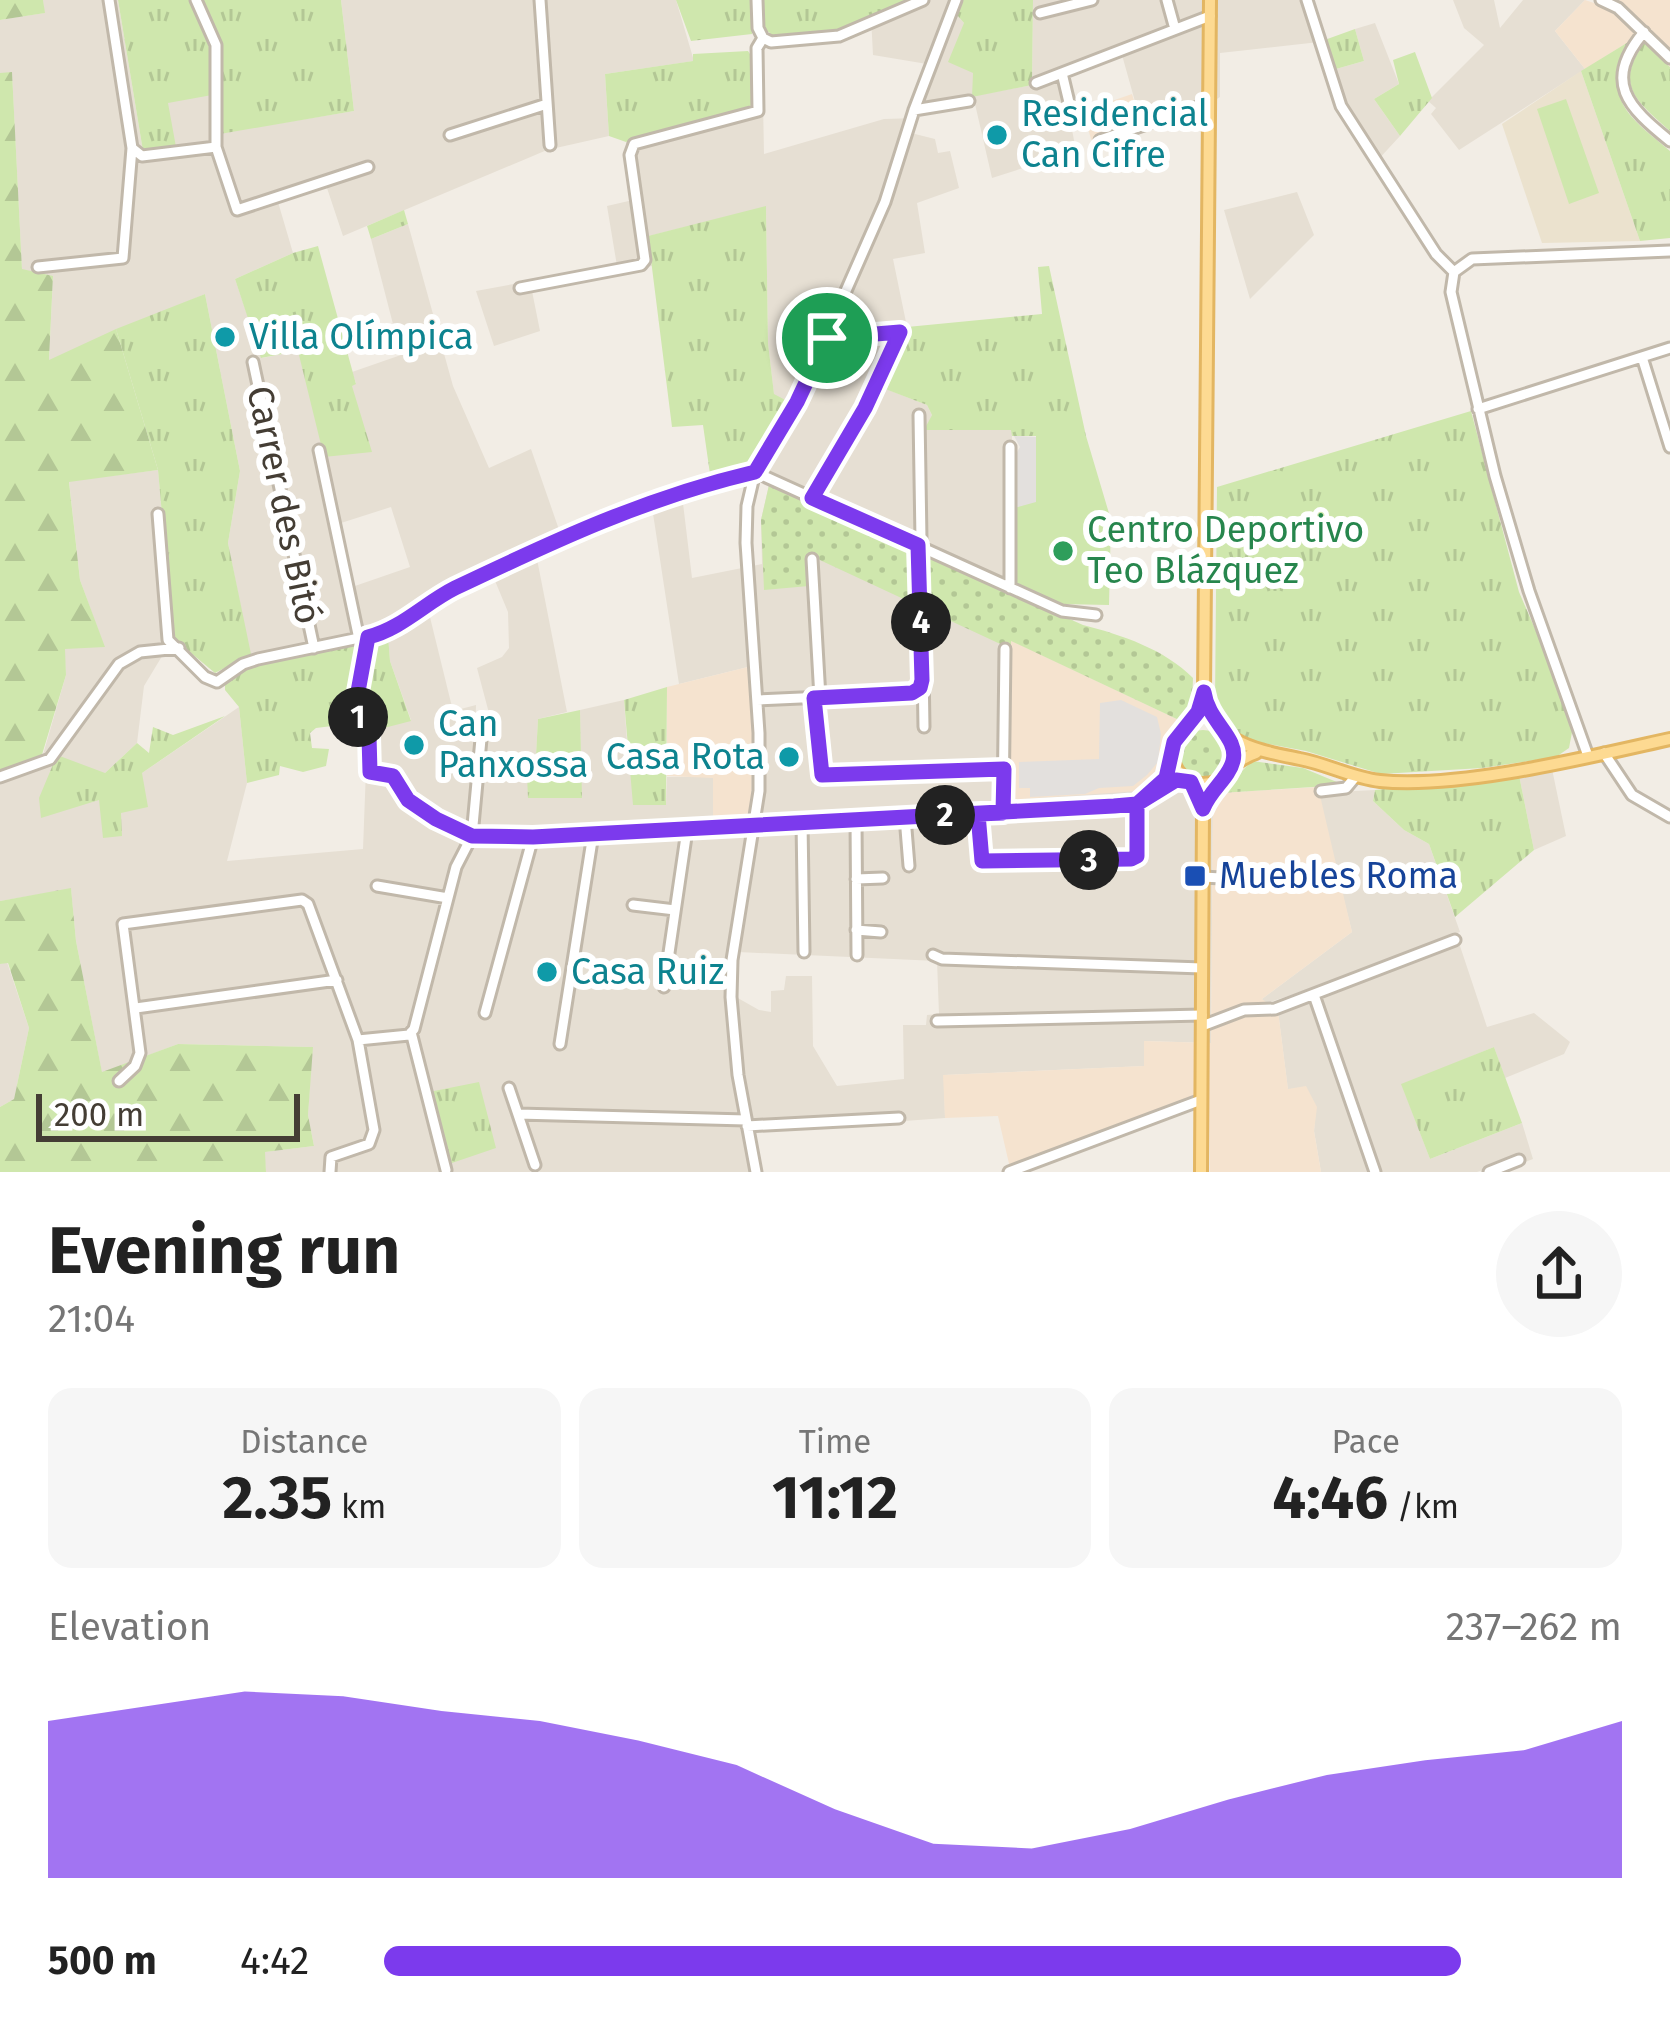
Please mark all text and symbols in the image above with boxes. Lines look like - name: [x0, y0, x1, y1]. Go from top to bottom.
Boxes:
- place label: Residencial Can Cifre: [1021, 92, 1208, 177]
- marker: Residencial Can Cifre: [984, 122, 1010, 148]
- pin: [776, 287, 878, 389]
- icon: arrive: [794, 305, 860, 371]
- place label: Villa Olímpica: [249, 315, 474, 359]
- marker: Villa Olímpica: [212, 324, 238, 350]
- street label: Carrer des Bitó: [237, 382, 331, 628]
- place label: Centro Deportivo Teo Blázquez: [1087, 508, 1364, 593]
- marker: Centro Deportivo Teo Blázquez: [1050, 538, 1076, 564]
- pin: 4: [891, 592, 951, 652]
- text: 4: [912, 602, 930, 642]
- pin: 1: [328, 687, 388, 747]
- text: 1: [350, 697, 366, 737]
- place label: Can Panxossa: [438, 702, 588, 787]
- marker: Can Panxossa: [401, 732, 427, 758]
- place label: Casa Rota: [606, 735, 765, 779]
- marker: Casa Rota: [776, 744, 802, 770]
- pin: 2: [915, 785, 975, 845]
- text: 2: [936, 795, 954, 835]
- pin: 3: [1059, 830, 1119, 890]
- text: 3: [1080, 840, 1098, 880]
- place label: Muebles Roma: [1219, 854, 1458, 898]
- marker: Muebles Roma: [1182, 863, 1208, 889]
- place label: Casa Ruiz: [571, 950, 724, 994]
- marker: Casa Ruiz: [534, 959, 560, 985]
- scale bar: [36, 1088, 300, 1141]
- text: 200 m: [54, 1095, 144, 1135]
- text: Evening run: [48, 1211, 400, 1290]
- button: share: [1496, 1211, 1622, 1337]
- text: 21:04: [48, 1296, 135, 1342]
- text: Distance: [240, 1422, 368, 1462]
- text: Time: [799, 1422, 871, 1462]
- text: Pace: [1331, 1422, 1400, 1462]
- text: 2.35: [222, 1462, 332, 1534]
- text: 11:12: [772, 1462, 898, 1534]
- text: 4:46: [1272, 1462, 1388, 1534]
- text: km: [332, 1487, 386, 1527]
- text: /km: [1388, 1487, 1459, 1527]
- text: Elevation: [48, 1604, 211, 1650]
- text: 237–262 m: [1446, 1604, 1622, 1650]
- text: 500 m: [48, 1938, 157, 1984]
- text: 4:42: [240, 1938, 309, 1984]

